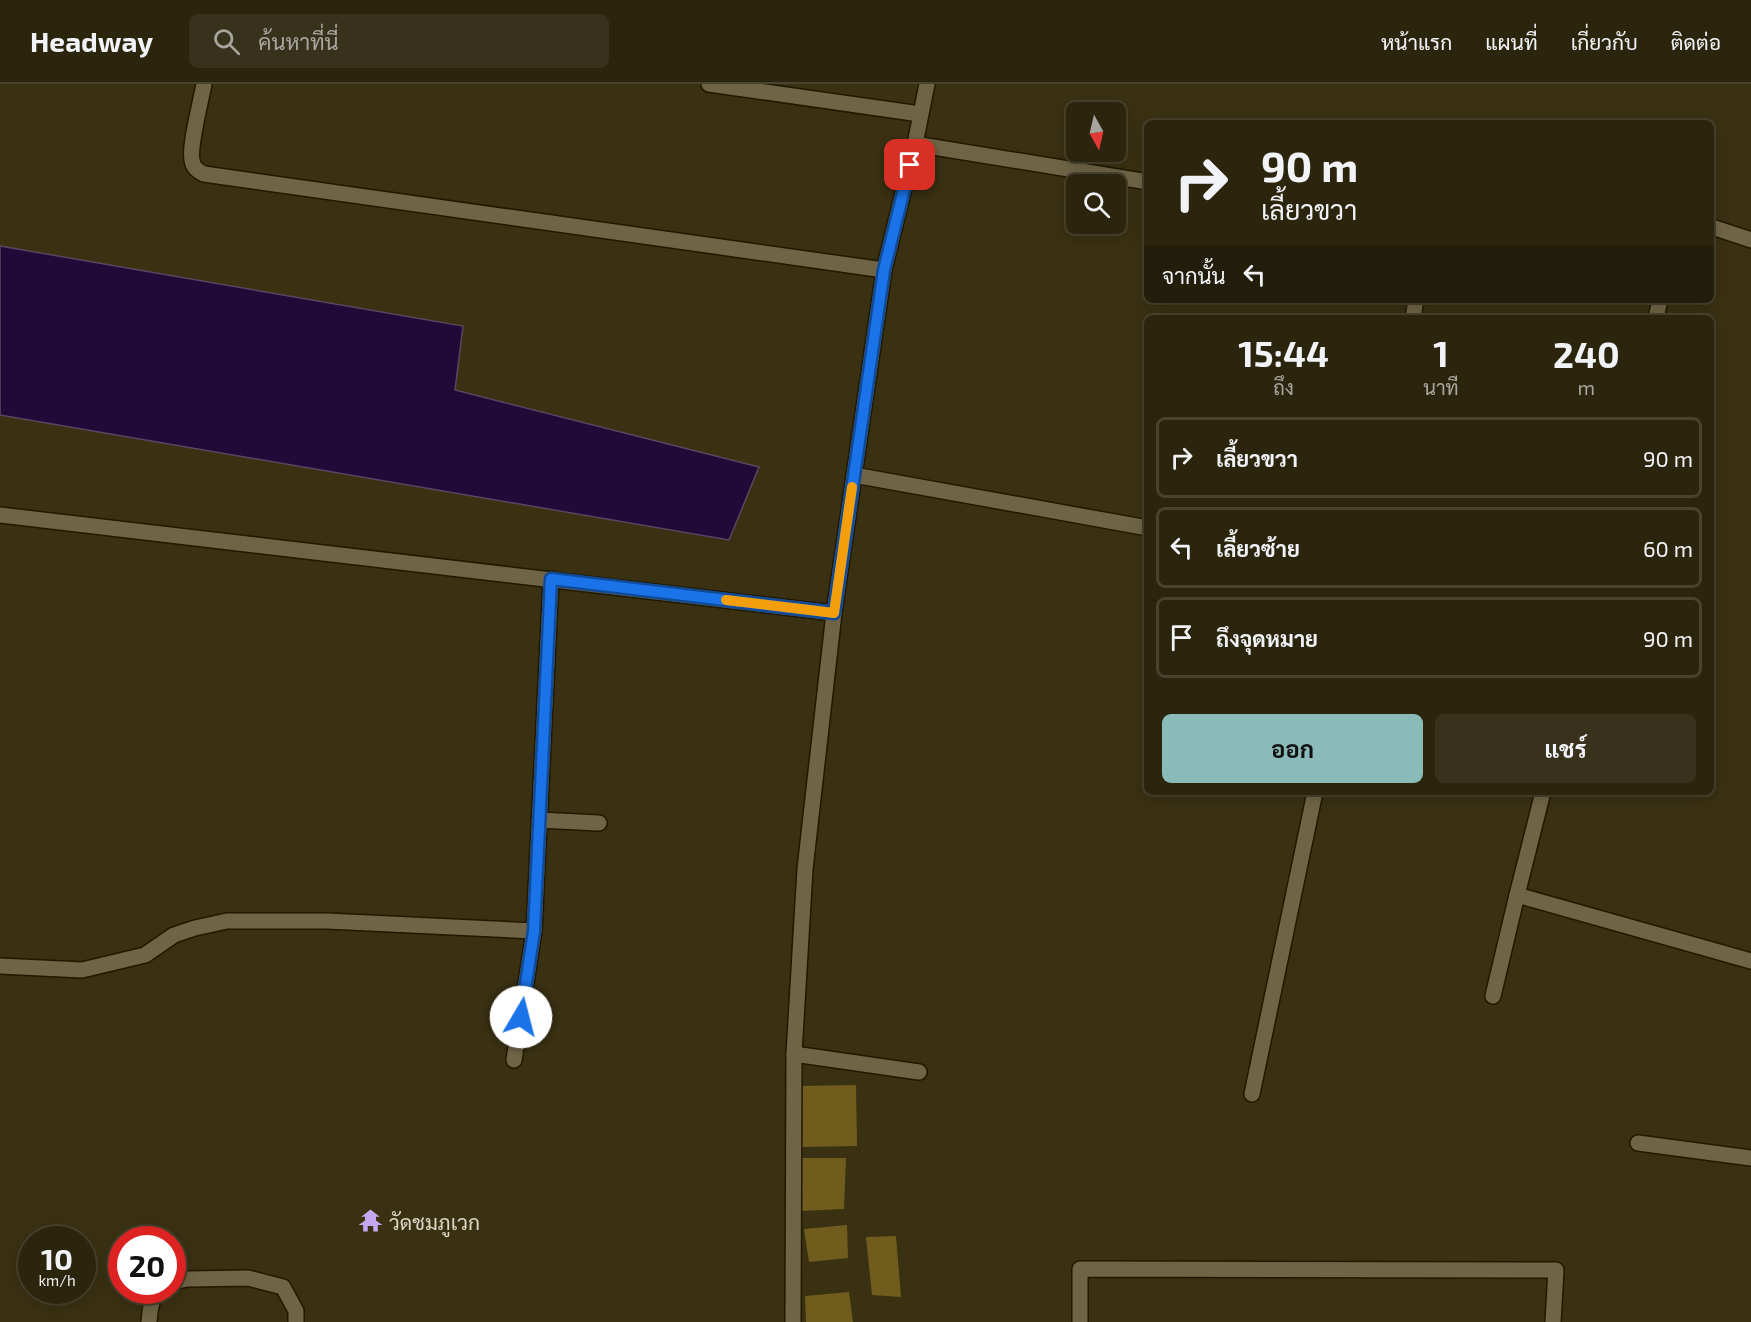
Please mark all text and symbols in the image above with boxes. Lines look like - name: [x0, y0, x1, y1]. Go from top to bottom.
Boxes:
- search box: [189, 14, 609, 68]
- text: Headway: [30, 24, 153, 58]
- icon: search: [210, 25, 243, 58]
- text: ค้นหาที่นี่: [258, 28, 339, 54]
- text: หน้าแรก: [1381, 29, 1452, 54]
- text: แผนที่: [1485, 29, 1538, 54]
- text: เกี่ยวกับ: [1571, 29, 1638, 54]
- text: ติดต่อ: [1671, 29, 1721, 54]
- north arrow: [1066, 102, 1126, 162]
- map controls: [1066, 102, 1126, 234]
- pin: [884, 139, 935, 190]
- text: 90 m: [1261, 140, 1358, 190]
- icon: right: [1162, 144, 1240, 222]
- icon: arrive: [893, 148, 926, 181]
- button: search: [1066, 174, 1126, 234]
- text: เลี้ยวขวา: [1261, 193, 1357, 225]
- icon: left: [1238, 258, 1271, 291]
- text: จากนั้น: [1162, 262, 1226, 288]
- text: 15:44: [1238, 331, 1329, 374]
- text: 1: [1433, 331, 1449, 374]
- text: 240: [1553, 332, 1620, 375]
- text: ถึง: [1273, 375, 1294, 399]
- text: นาที: [1423, 375, 1459, 399]
- text: m: [1578, 375, 1595, 399]
- icon: right: [1165, 441, 1198, 474]
- text: เลี้ยวขวา: [1216, 445, 1298, 471]
- text: 90 m: [1643, 445, 1693, 471]
- icon: left: [1165, 531, 1198, 564]
- text: เลี้ยวซ้าย: [1216, 535, 1300, 561]
- text: 60 m: [1643, 535, 1693, 561]
- icon: arrive: [1165, 621, 1198, 654]
- text: ถึงจุดหมาย: [1216, 625, 1318, 651]
- text: 90 m: [1643, 625, 1693, 651]
- button: ออก: [1162, 714, 1423, 783]
- button: แชร์: [1435, 714, 1696, 783]
- position arrow: [489, 985, 553, 1049]
- temple icon: วัดชมภูเวก: [358, 1208, 384, 1234]
- place label: วัดชมภูเวก: [389, 1209, 480, 1238]
- speed limit sign: 20: [108, 1226, 186, 1304]
- text: 10: [41, 1240, 73, 1276]
- text: km/h: [38, 1271, 76, 1289]

